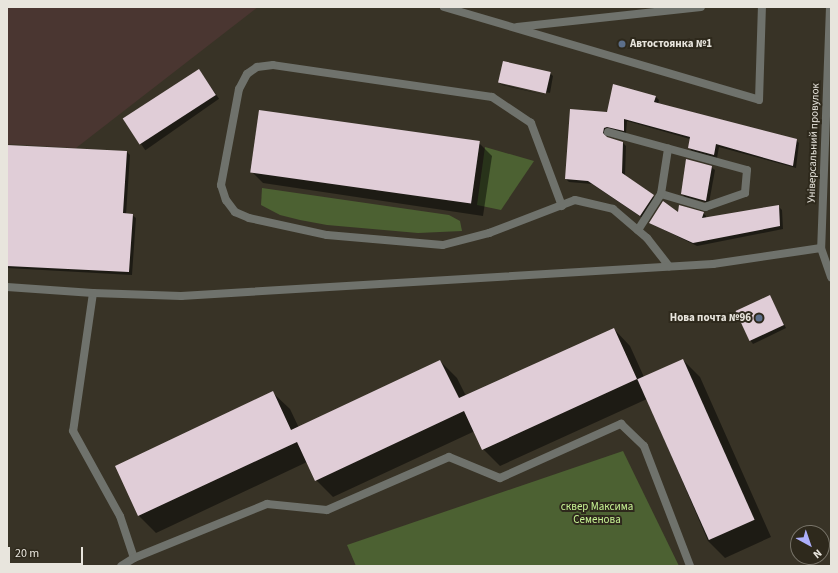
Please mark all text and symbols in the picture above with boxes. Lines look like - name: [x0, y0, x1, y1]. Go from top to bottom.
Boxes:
- place label: Автостоянка №1: [630, 37, 712, 51]
- marker: Автостоянка №1: [617, 39, 627, 49]
- street label: Універсальний провулок: [805, 83, 823, 203]
- place label: Нова почта №96: [670, 311, 751, 325]
- marker: Нова почта №96: [754, 313, 764, 323]
- park label: сквер Максима Семенова: [561, 501, 633, 527]
- north arrow: [790, 525, 830, 565]
- scale bar: [10, 539, 85, 565]
- text: 20 m: [15, 545, 39, 562]
- text: N: [810, 546, 825, 562]

